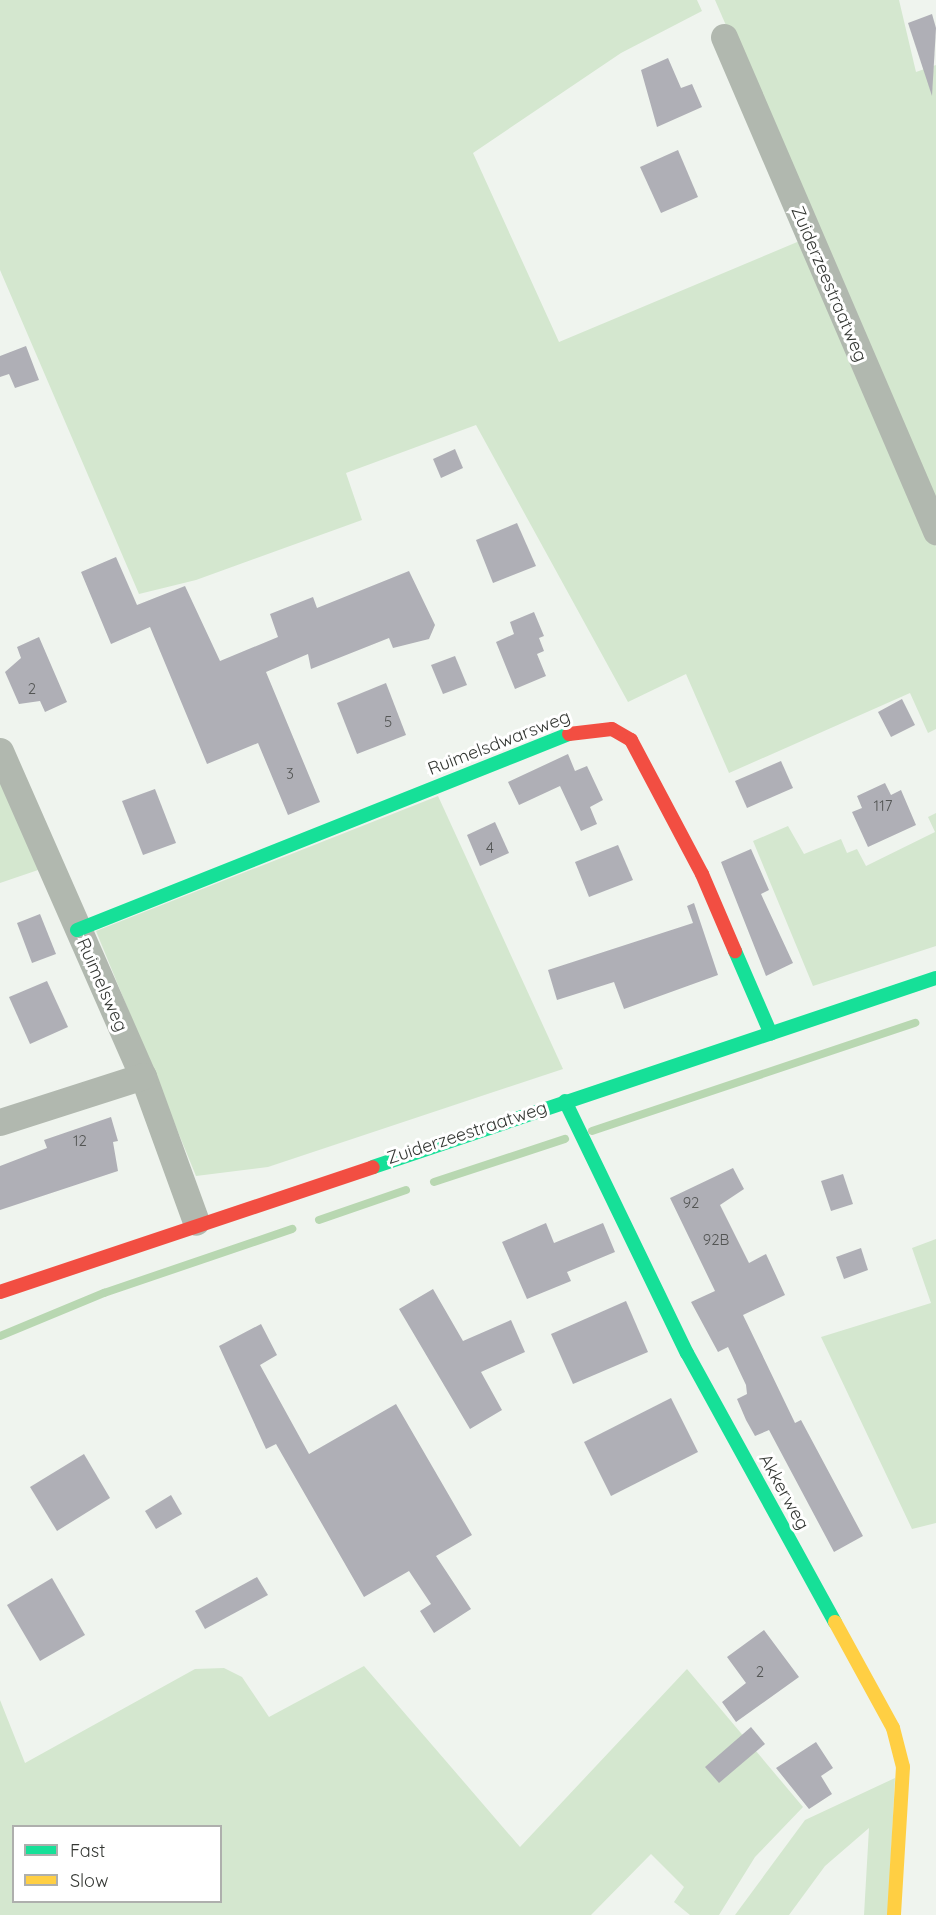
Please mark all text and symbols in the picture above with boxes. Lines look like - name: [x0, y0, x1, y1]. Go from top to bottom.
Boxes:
- street label: Zuiderzeestraatweg: [786, 203, 872, 365]
- house number: 2: [28, 680, 36, 698]
- street label: Ruimelsdwarsweg: [425, 706, 573, 780]
- house number: 5: [384, 713, 392, 731]
- house number: 3: [286, 765, 294, 783]
- house number: 117: [874, 797, 892, 815]
- house number: 4: [486, 839, 494, 857]
- street label: Ruimelsweg: [72, 935, 132, 1035]
- street label: Zuiderzeestraatweg: [384, 1097, 550, 1169]
- house number: 12: [73, 1132, 87, 1150]
- house number: 92: [683, 1194, 699, 1212]
- house number: 92B: [703, 1231, 729, 1249]
- street label: Akkerweg: [754, 1450, 814, 1534]
- house number: 2: [756, 1663, 764, 1681]
- legend: [12, 1825, 222, 1903]
- text: Fast: [70, 1839, 105, 1862]
- text: Slow: [70, 1869, 108, 1892]

